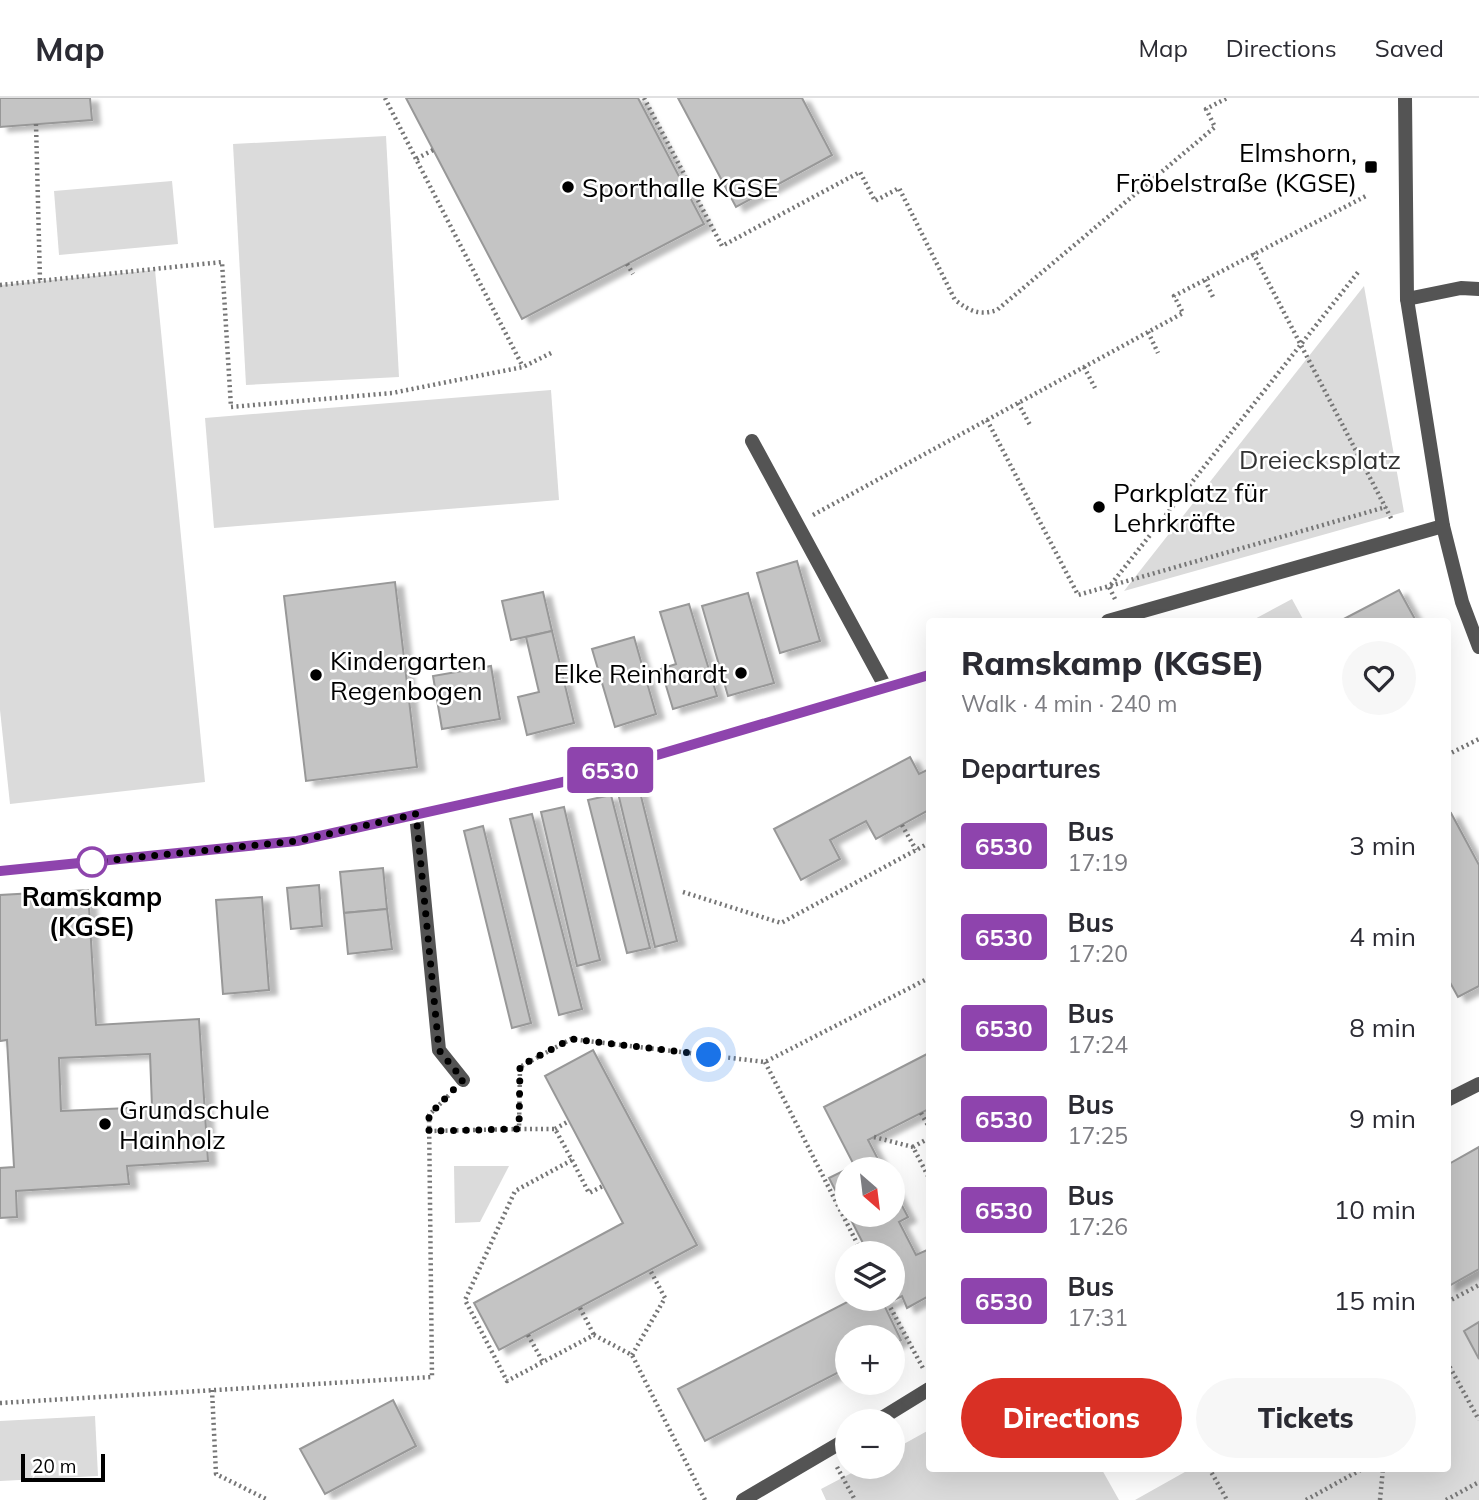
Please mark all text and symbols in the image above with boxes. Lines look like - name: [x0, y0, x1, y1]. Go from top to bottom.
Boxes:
- text: Map: [35, 28, 105, 69]
- text: Map: [1138, 33, 1188, 63]
- text: Directions: [1226, 33, 1337, 63]
- text: Saved: [1375, 33, 1444, 63]
- place label: Elmshorn, Fröbelstraße (KGSE): [1116, 136, 1357, 199]
- marker: Elmshorn, Fröbelstraße (KGSE): [1363, 159, 1379, 175]
- place label: Sporthalle KGSE: [582, 171, 778, 204]
- marker: Sporthalle KGSE: [560, 179, 576, 195]
- park label: Dreiecksplatz: [1239, 443, 1401, 476]
- place label: Parkplatz für Lehrkräfte: [1113, 476, 1268, 539]
- marker: Parkplatz für Lehrkräfte: [1091, 499, 1107, 515]
- button: heart: [1342, 641, 1416, 715]
- text: Ramskamp (KGSE): [961, 642, 1265, 683]
- place label: Kindergarten Regenbogen: [330, 644, 487, 707]
- place label: Elke Reinhardt: [553, 657, 727, 690]
- marker: Elke Reinhardt: [733, 665, 749, 681]
- marker: Kindergarten Regenbogen: [308, 667, 324, 683]
- text: Walk · 4 min · 240 m: [961, 689, 1178, 718]
- line badge: 6530: [561, 747, 659, 793]
- text: Departures: [961, 752, 1101, 785]
- text: 6530: [581, 755, 639, 785]
- text: Bus: [1068, 815, 1114, 848]
- text: 3 min: [1349, 829, 1416, 862]
- text: 6530: [975, 831, 1033, 861]
- marker: Ramskamp (KGSE): [77, 847, 107, 877]
- text: 17:19: [1068, 848, 1128, 877]
- place label: Ramskamp (KGSE): [22, 880, 162, 943]
- text: Bus: [1068, 906, 1114, 939]
- text: 4 min: [1349, 920, 1416, 953]
- text: 6530: [975, 922, 1033, 952]
- text: 17:20: [1068, 939, 1128, 968]
- text: Bus: [1068, 997, 1114, 1030]
- text: 8 min: [1349, 1011, 1416, 1044]
- text: 6530: [975, 1013, 1033, 1043]
- text: 17:24: [1068, 1030, 1128, 1059]
- your location: [691, 1037, 726, 1072]
- text: Bus: [1068, 1088, 1114, 1121]
- place label: Grundschule Hainholz: [119, 1093, 270, 1156]
- text: 9 min: [1349, 1102, 1416, 1135]
- text: 6530: [975, 1104, 1033, 1134]
- marker: Grundschule Hainholz: [97, 1116, 113, 1132]
- text: 17:25: [1068, 1121, 1128, 1150]
- north arrow: [835, 1157, 905, 1227]
- map controls: [835, 1157, 905, 1479]
- text: Bus: [1068, 1179, 1114, 1212]
- text: 10 min: [1334, 1193, 1416, 1226]
- text: 6530: [975, 1195, 1033, 1225]
- text: 17:26: [1068, 1212, 1128, 1241]
- button: layers: [835, 1241, 905, 1311]
- text: Bus: [1068, 1270, 1114, 1303]
- text: 15 min: [1334, 1284, 1416, 1317]
- text: 6530: [975, 1286, 1033, 1316]
- text: 17:31: [1068, 1303, 1128, 1332]
- button: +: [835, 1325, 905, 1395]
- button: Directions: [961, 1378, 1182, 1458]
- button: Tickets: [1196, 1378, 1416, 1458]
- button: −: [835, 1409, 905, 1479]
- scale bar: [21, 1451, 105, 1483]
- text: 20 m: [32, 1454, 76, 1478]

